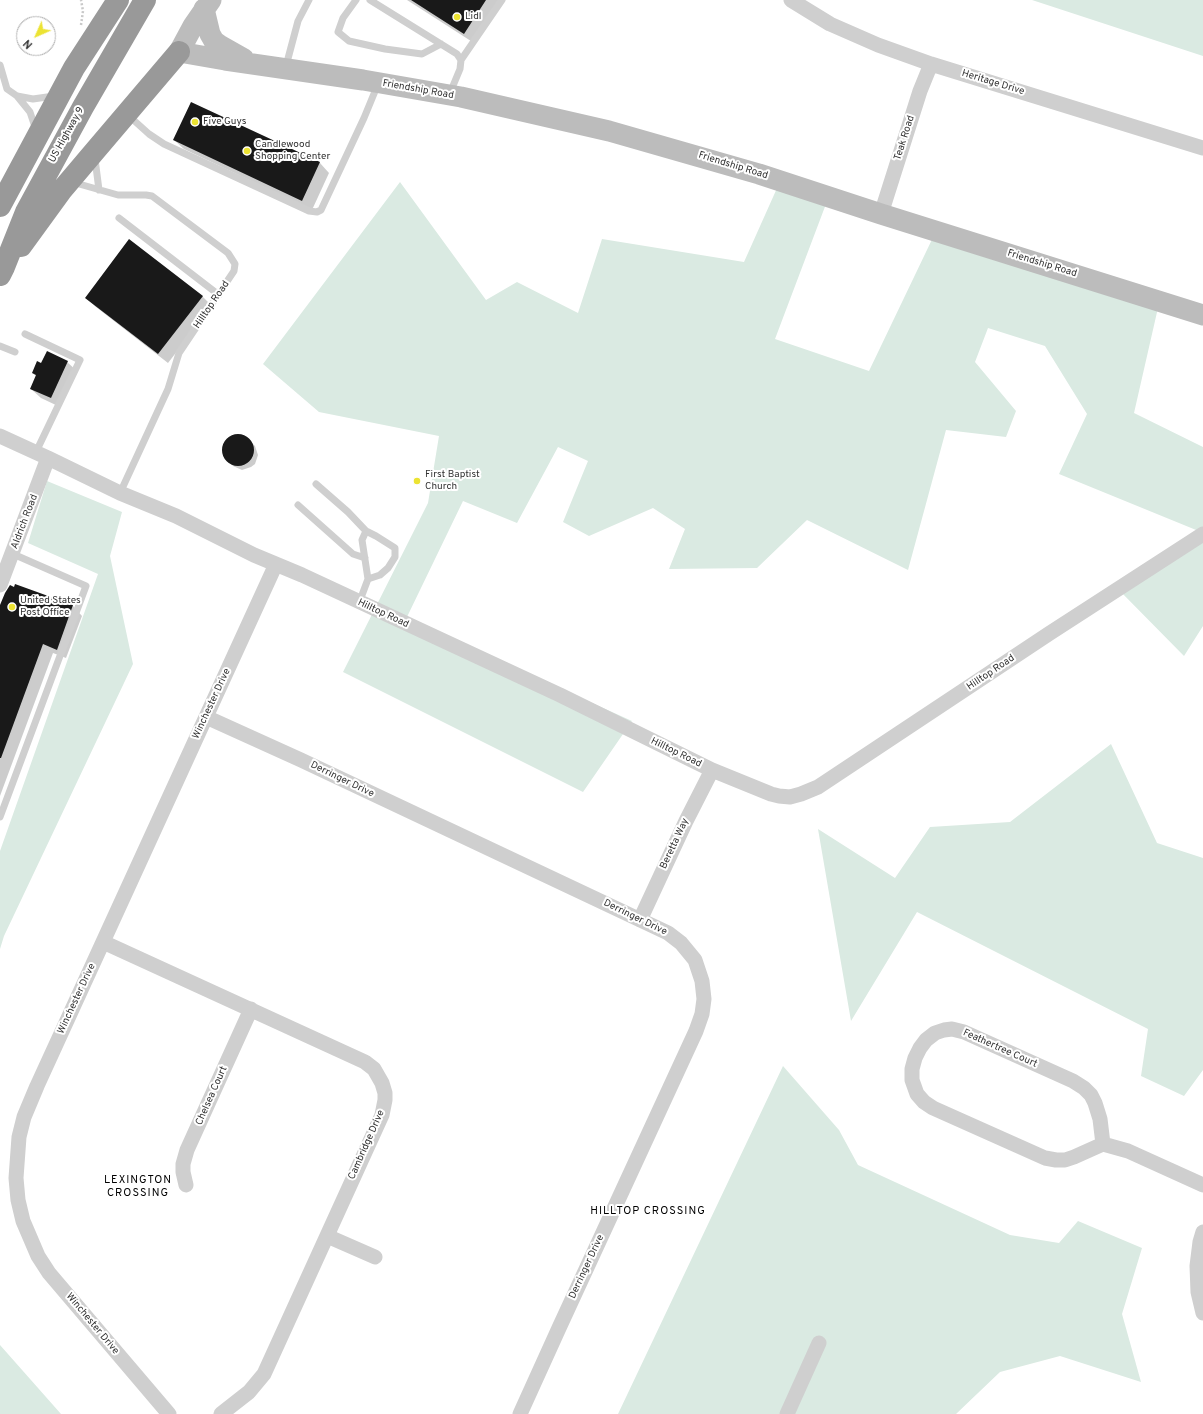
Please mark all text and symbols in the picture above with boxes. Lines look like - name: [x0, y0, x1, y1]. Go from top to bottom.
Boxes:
- place label: Lidl: [465, 11, 481, 23]
- marker: Lidl: [452, 12, 462, 22]
- north arrow: [16, 16, 56, 56]
- text: N: [20, 36, 36, 52]
- street label: Heritage Drive: [960, 68, 1026, 98]
- street label: Friendship Road: [381, 78, 455, 102]
- street label: US Highway 9: [47, 105, 87, 165]
- street label: Teak Road: [892, 114, 918, 162]
- place label: Five Guys: [203, 116, 246, 128]
- marker: Five Guys: [190, 117, 200, 127]
- place label: Candlewood Shopping Center: [255, 139, 330, 162]
- marker: Candlewood Shopping Center: [242, 146, 252, 156]
- street label: Friendship Road: [697, 150, 769, 182]
- street label: Friendship Road: [1006, 248, 1078, 280]
- street label: Hilltop Road: [192, 279, 232, 331]
- place label: First Baptist Church: [425, 469, 480, 492]
- marker: First Baptist Church: [412, 476, 422, 486]
- street label: Aldrich Road: [9, 493, 41, 551]
- place label: United States Post Office: [20, 595, 81, 618]
- street label: Hilltop Road: [355, 597, 411, 631]
- marker: United States Post Office: [7, 602, 17, 612]
- street label: Hilltop Road: [965, 653, 1017, 693]
- street label: Winchester Drive: [190, 667, 234, 741]
- street label: Hilltop Road: [649, 736, 703, 770]
- street label: Derringer Drive: [308, 759, 376, 801]
- street label: Beretta Way: [658, 817, 692, 871]
- street label: Derringer Drive: [601, 897, 669, 939]
- street label: Winchester Drive: [55, 962, 99, 1036]
- street label: Feathertree Court: [961, 1027, 1039, 1071]
- street label: Chelsea Court: [194, 1065, 230, 1127]
- street label: Cambridge Drive: [346, 1108, 388, 1182]
- district label: LEXINGTON CROSSING: [104, 1174, 172, 1200]
- district label: HILLTOP CROSSING: [590, 1205, 706, 1219]
- street label: Derringer Drive: [567, 1233, 607, 1301]
- street label: Winchester Drive: [63, 1291, 121, 1357]

